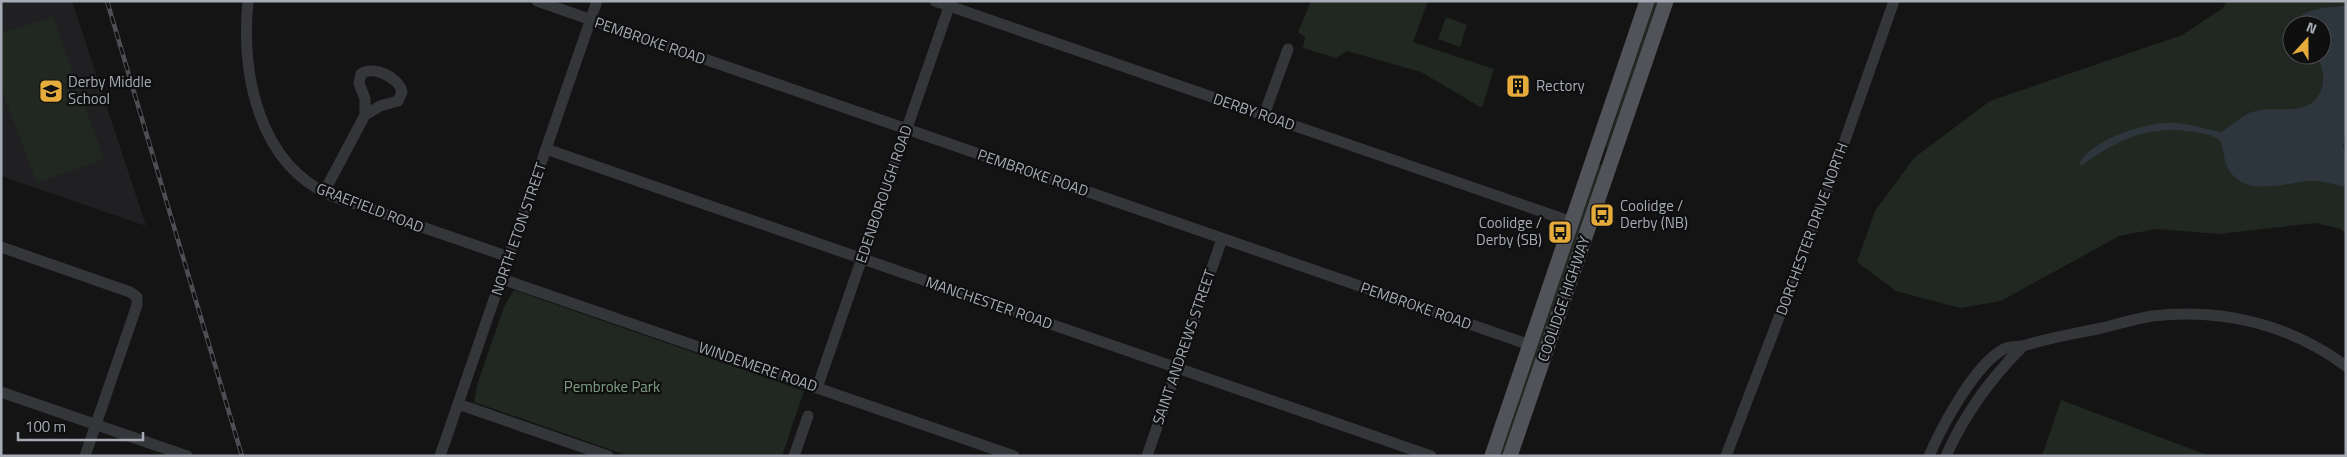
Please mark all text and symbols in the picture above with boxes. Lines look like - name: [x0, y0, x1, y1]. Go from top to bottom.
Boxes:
- street label: PEMBROKE ROAD: [592, 11, 709, 70]
- north arrow: [2282, 15, 2332, 65]
- text: N: [2304, 16, 2320, 39]
- place label: Derby Middle School: [68, 70, 152, 110]
- building icon: Rectory: [1505, 73, 1531, 99]
- place label: Rectory: [1536, 74, 1585, 97]
- school or university icon: Derby Middle School: [38, 78, 64, 104]
- street label: DERBY ROAD: [1210, 87, 1298, 136]
- street label: EDENBOROUGH ROAD: [849, 122, 918, 266]
- street label: DORCHESTER DRIVE NORTH: [1770, 139, 1854, 318]
- street label: PEMBROKE ROAD: [975, 143, 1092, 202]
- street label: NORTH ETON STREET: [485, 159, 552, 298]
- street label: GRAEFIELD ROAD: [313, 177, 427, 239]
- place label: Coolidge / Derby (NB): [1620, 194, 1688, 234]
- bus stop icon: Coolidge / Derby (NB): [1589, 202, 1615, 228]
- place label: Coolidge / Derby (SB): [1476, 211, 1542, 251]
- bus stop icon: Coolidge / Derby (SB): [1547, 219, 1573, 245]
- street label: COOLIDGE HIGHWAY: [1531, 233, 1596, 365]
- street label: SAINT ANDREWS STREET: [1146, 266, 1221, 428]
- street label: MANCHESTER ROAD: [923, 270, 1056, 335]
- street label: PEMBROKE ROAD: [1358, 276, 1475, 335]
- street label: WINDEMERE ROAD: [696, 335, 821, 398]
- park label: Pembroke Park: [564, 375, 660, 398]
- scale bar: [18, 410, 142, 442]
- text: 100 m: [25, 415, 66, 438]

